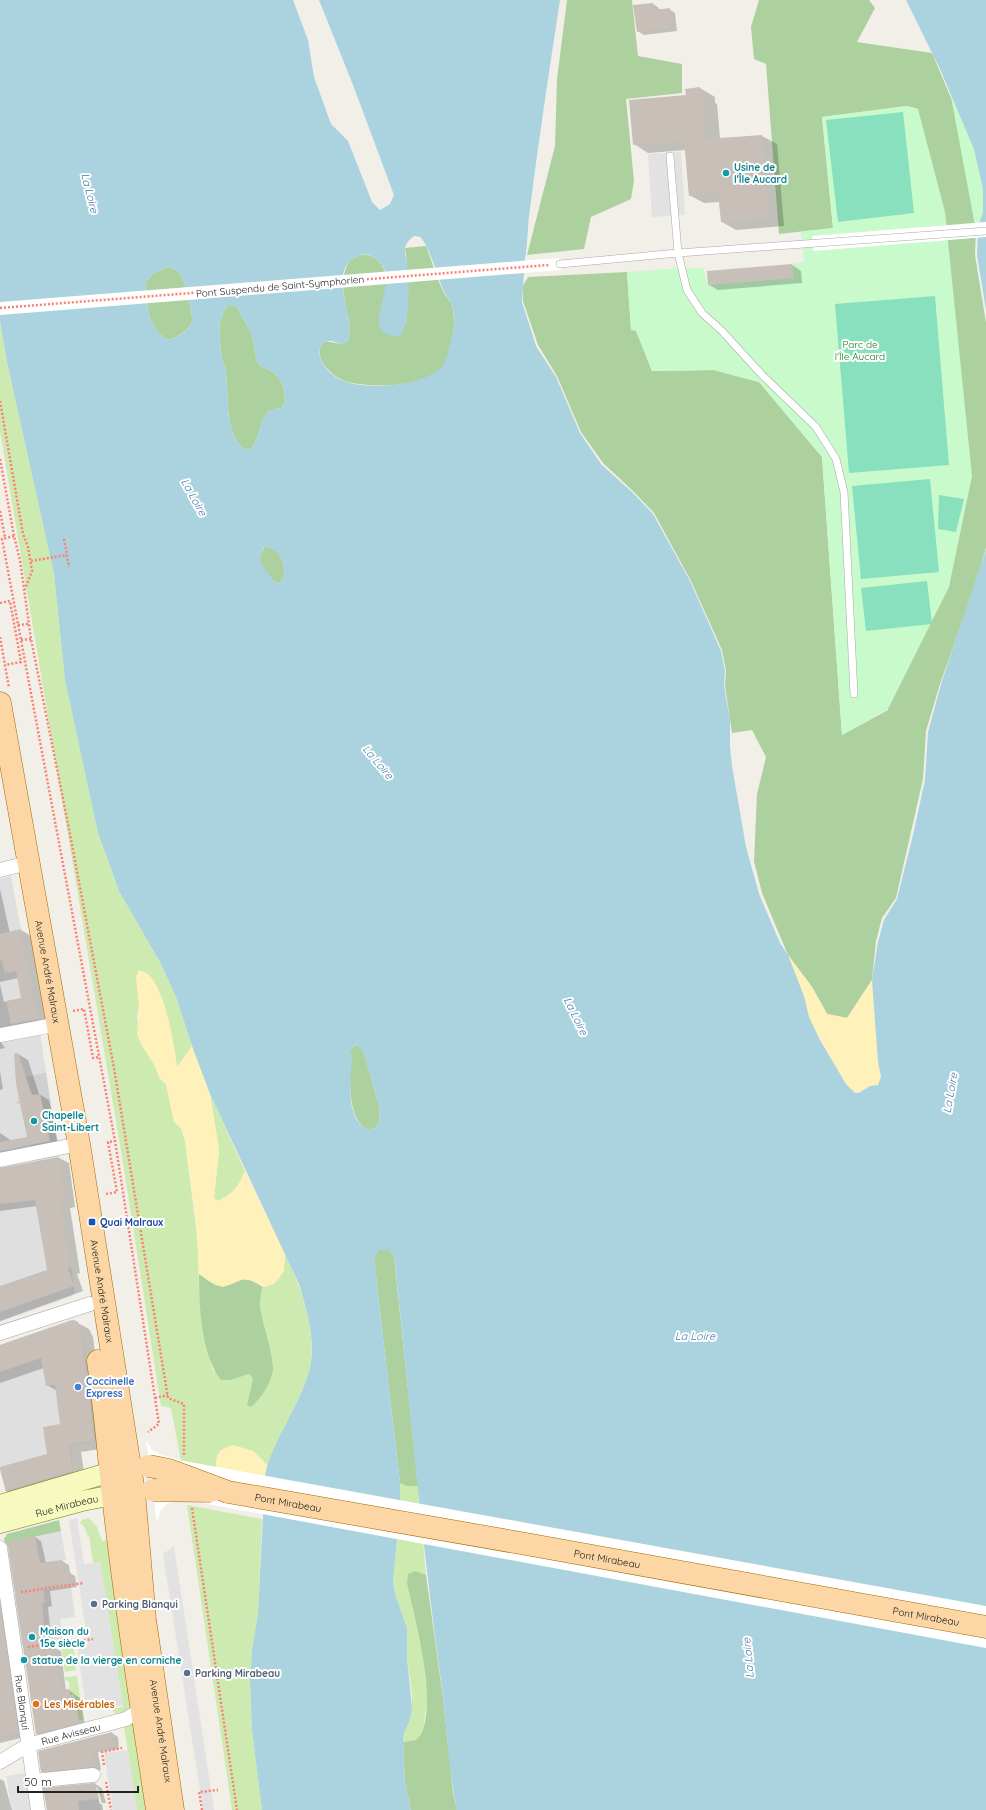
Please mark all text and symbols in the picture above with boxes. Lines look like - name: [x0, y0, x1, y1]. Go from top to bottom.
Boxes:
- place label: Usine de l'Île Aucard: [734, 161, 787, 186]
- marker: Usine de l'Île Aucard: [721, 168, 731, 178]
- water label: La Loire: [78, 172, 102, 215]
- street label: Pont Suspendu de Saint-Symphorien: [195, 273, 365, 300]
- park label: Parc de l'Île Aucard: [835, 338, 885, 363]
- water label: La Loire: [178, 476, 210, 519]
- water label: La Loire: [360, 742, 397, 783]
- street label: Avenue André Malraux: [32, 919, 63, 1024]
- water label: La Loire: [561, 995, 592, 1038]
- water label: La Loire: [940, 1071, 961, 1114]
- place label: Chapelle Saint-Libert: [42, 1109, 99, 1134]
- marker: Chapelle Saint-Libert: [29, 1116, 39, 1126]
- place label: Quai Malraux: [100, 1216, 163, 1229]
- marker: Quai Malraux: [87, 1217, 97, 1227]
- street label: Avenue André Malraux: [87, 1239, 116, 1344]
- water label: La Loire: [675, 1329, 716, 1343]
- place label: Coccinelle Express: [86, 1375, 134, 1400]
- marker: Coccinelle Express: [73, 1382, 83, 1392]
- street label: Pont Mirabeau: [254, 1491, 322, 1515]
- street label: Rue Mirabeau: [34, 1492, 99, 1520]
- street label: Pont Mirabeau: [573, 1547, 641, 1572]
- place label: Parking Blanqui: [102, 1598, 178, 1611]
- marker: Parking Blanqui: [89, 1599, 99, 1609]
- street label: Pont Mirabeau: [892, 1604, 960, 1629]
- place label: Maison du 15e siècle: [40, 1625, 89, 1650]
- marker: Maison du 15e siècle: [27, 1632, 37, 1642]
- water label: La Loire: [739, 1636, 757, 1679]
- place label: statue de la vierge en corniche: [32, 1654, 181, 1667]
- marker: statue de la vierge en corniche: [19, 1655, 29, 1665]
- place label: Parking Mirabeau: [195, 1667, 280, 1680]
- marker: Parking Mirabeau: [182, 1668, 192, 1678]
- street label: Rue Blanqui: [11, 1674, 32, 1731]
- street label: Avenue André Malraux: [147, 1679, 175, 1784]
- place label: Les Misérables: [44, 1698, 115, 1711]
- marker: Les Misérables: [31, 1699, 41, 1709]
- street label: Rue Avisseau: [40, 1720, 102, 1748]
- scale bar: [18, 1768, 138, 1794]
- text: 50 m: [24, 1774, 52, 1789]

